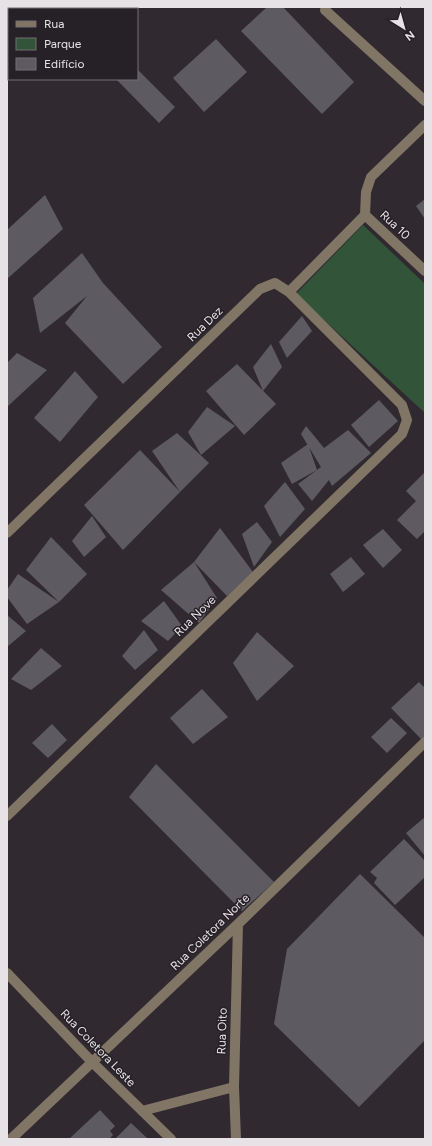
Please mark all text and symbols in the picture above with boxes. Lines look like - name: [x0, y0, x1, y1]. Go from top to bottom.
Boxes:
- legend: [8, 8, 138, 80]
- north arrow: [384, 8, 424, 48]
- text: Rua: [44, 17, 64, 31]
- text: N: [402, 28, 417, 43]
- text: Parque: [44, 37, 82, 51]
- text: Edifício: [44, 57, 84, 71]
- street label: Rua 10: [377, 208, 413, 243]
- street label: Rua Dez: [184, 304, 226, 344]
- street label: Rua Nove: [171, 593, 219, 639]
- street label: Rua Coletora Norte: [168, 891, 253, 973]
- street label: Rua Coletora Leste: [57, 1006, 139, 1090]
- street label: Rua Oito: [214, 1007, 230, 1055]

